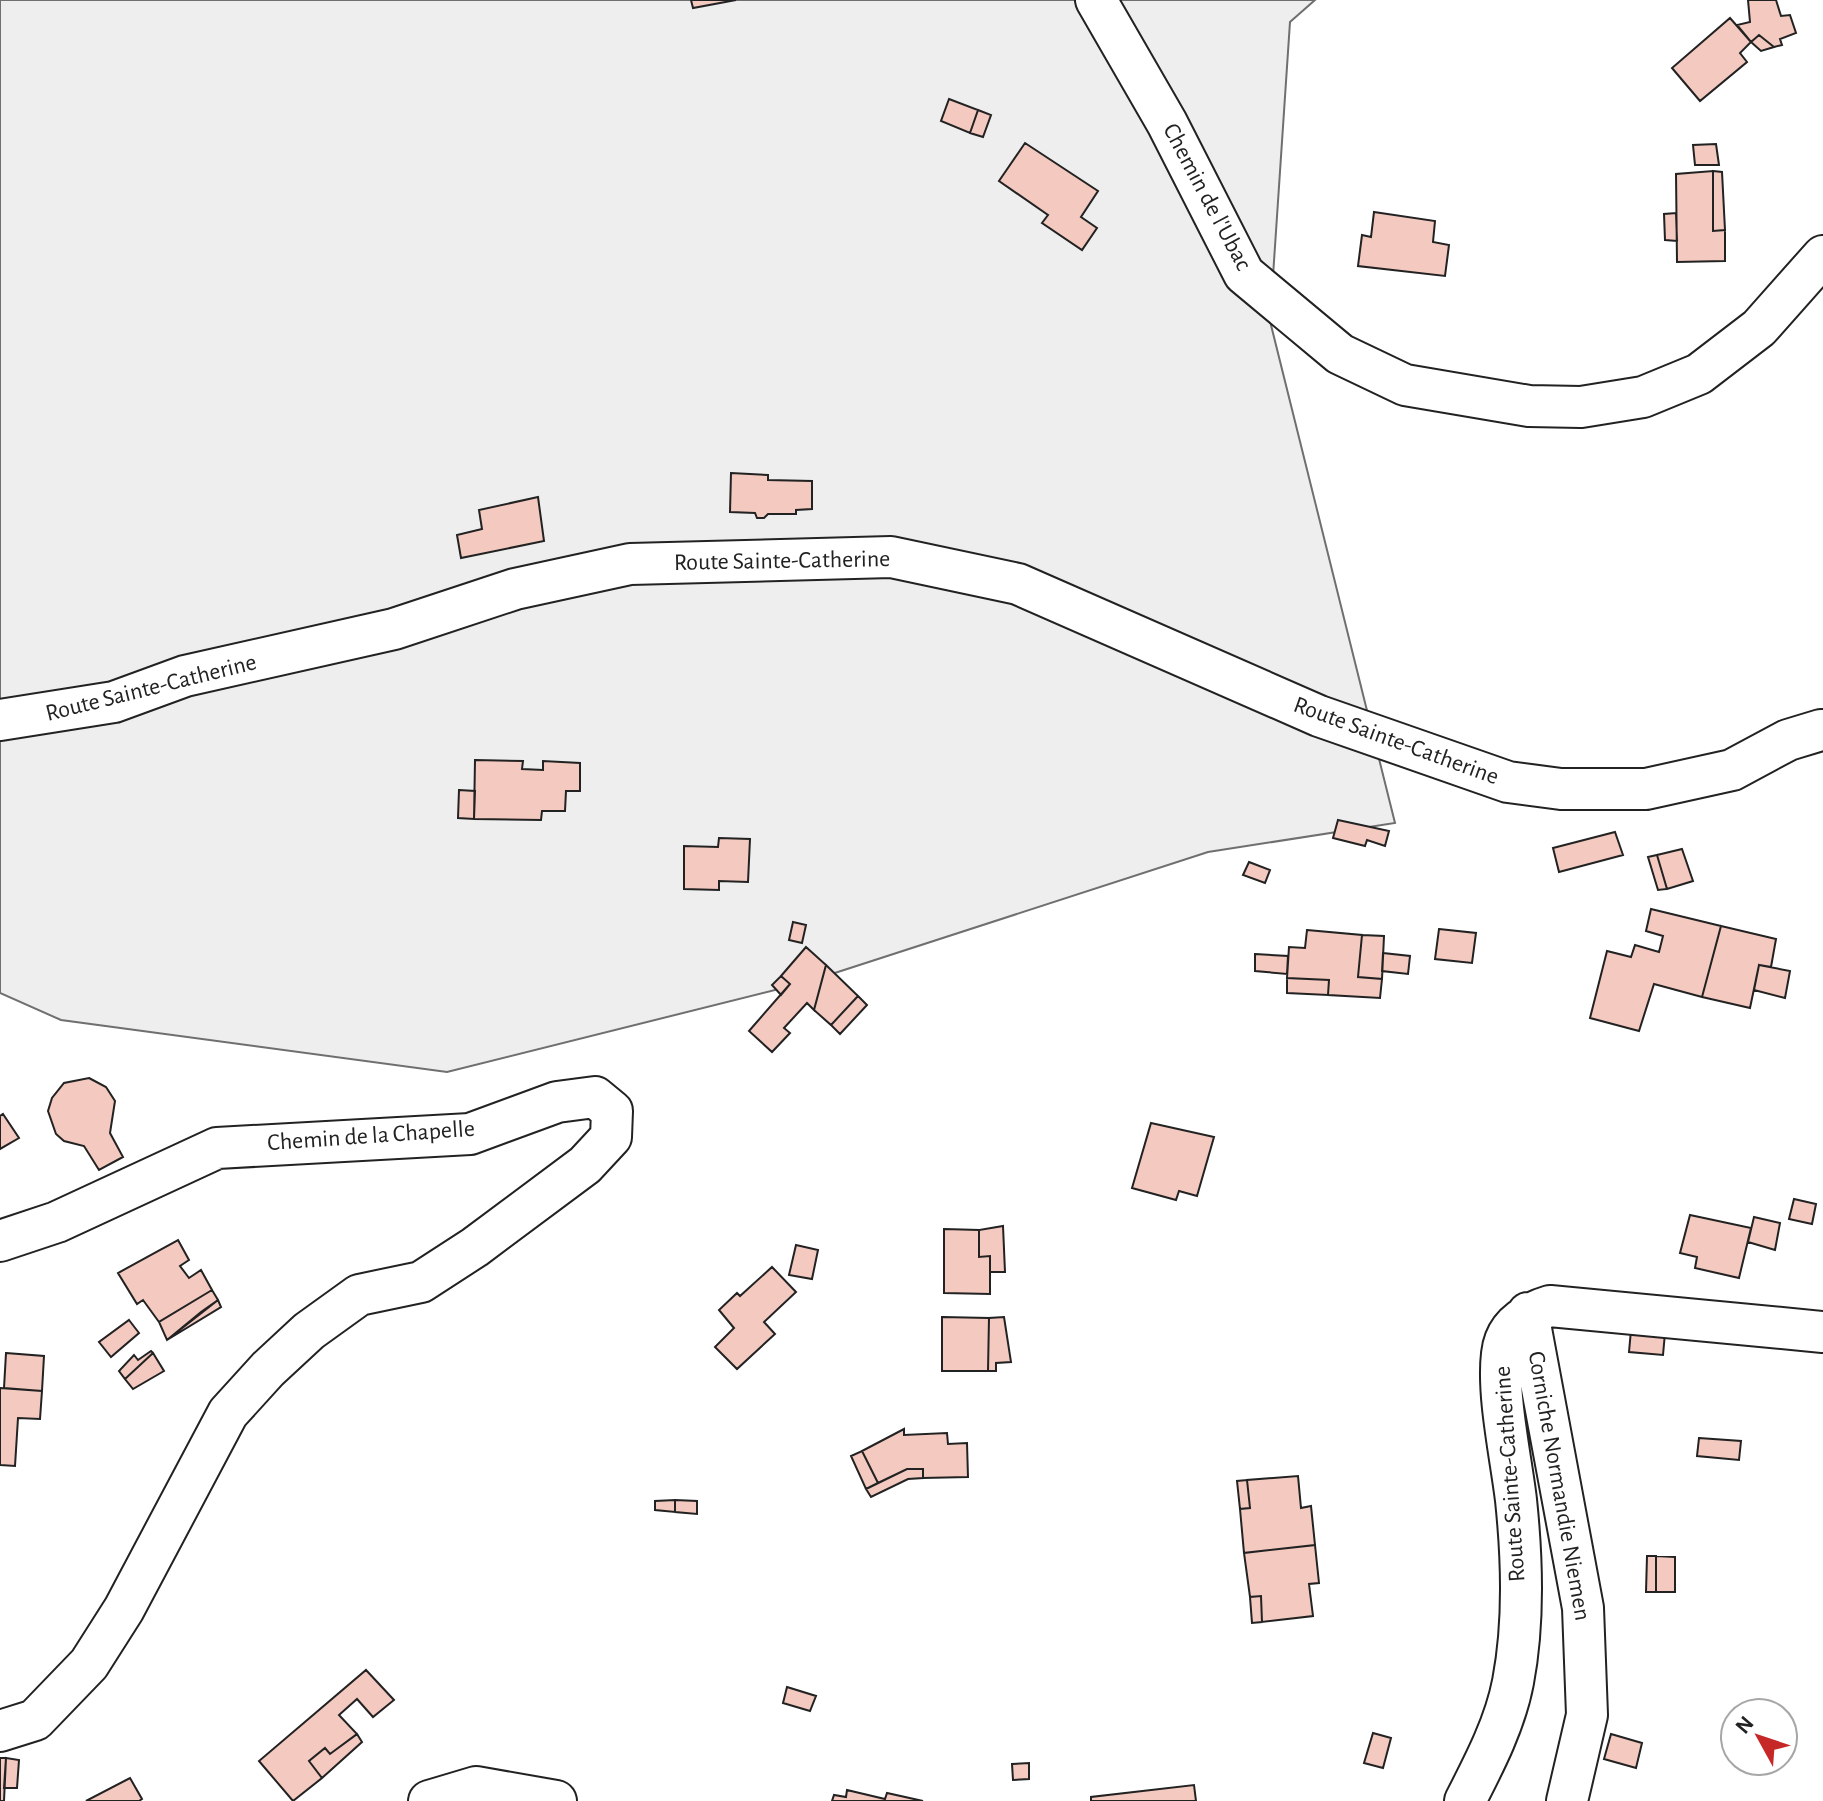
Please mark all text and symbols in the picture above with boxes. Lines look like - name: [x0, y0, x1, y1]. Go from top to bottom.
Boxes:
- street label: Chemin de l'Ubac: [1158, 120, 1256, 274]
- street label: Route Sainte-Catherine: [674, 547, 890, 575]
- street label: Route Sainte-Catherine: [43, 650, 259, 726]
- street label: Route Sainte-Catherine: [1290, 693, 1502, 789]
- street label: Chemin de la Chapelle: [266, 1117, 476, 1155]
- street label: Corniche Normandie Niemen: [1523, 1349, 1595, 1623]
- street label: Route Sainte-Catherine: [1490, 1365, 1530, 1583]
- north arrow: [1719, 1697, 1799, 1777]
- text: N: [1731, 1712, 1758, 1738]

